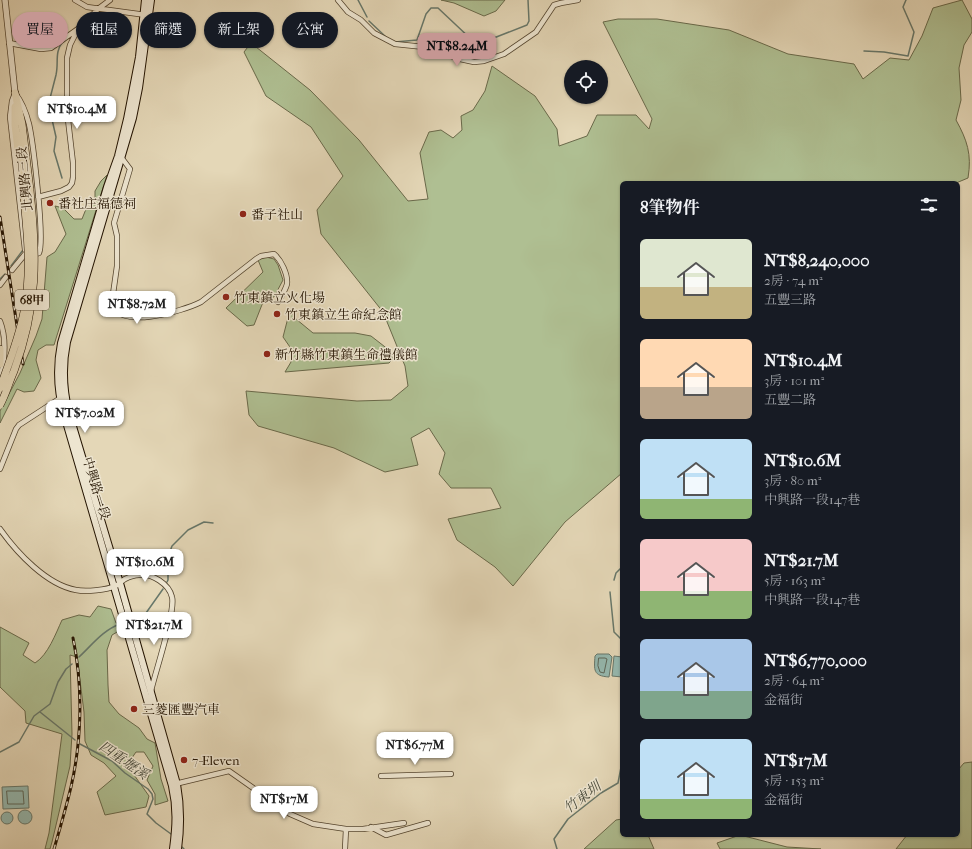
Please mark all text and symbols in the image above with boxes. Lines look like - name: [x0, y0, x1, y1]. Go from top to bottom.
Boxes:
- chip: 買屋: [12, 12, 68, 48]
- chip: 租屋: [76, 12, 132, 48]
- chip: 篩選: [140, 12, 196, 48]
- chip: 新上架: [204, 12, 274, 48]
- chip: 公寓: [282, 12, 338, 48]
- pin: NT$8.24M: [416, 33, 498, 67]
- text: NT$8.24M: [426, 38, 488, 53]
- map controls: [564, 60, 608, 104]
- button: locate: [564, 60, 608, 104]
- pin: NT$10.4M: [36, 96, 118, 130]
- text: NT$10.4M: [47, 101, 107, 116]
- street label: 北興路三段: [14, 146, 35, 212]
- icon: filters: [918, 194, 940, 216]
- place label: 番社庄福德祠: [58, 196, 136, 211]
- text: 8筆物件: [640, 197, 700, 217]
- marker: 番社庄福德祠: [45, 198, 55, 208]
- place label: 番子社山: [251, 207, 303, 222]
- marker: 番子社山: [238, 209, 248, 219]
- text: NT$8,240,000: [764, 250, 870, 270]
- icon: home: [672, 255, 720, 303]
- text: 2房 · 74 m²: [764, 273, 823, 288]
- road number: 68甲: [15, 290, 49, 310]
- place label: 竹東鎮立火化場: [234, 290, 325, 305]
- pin: NT$8.72M: [96, 291, 178, 325]
- marker: 竹東鎮立火化場: [221, 292, 231, 302]
- text: 五豐三路: [764, 292, 816, 307]
- text: NT$8.72M: [108, 296, 166, 311]
- place label: 竹東鎮立生命紀念館: [285, 307, 402, 322]
- marker: 竹東鎮立生命紀念館: [272, 309, 282, 319]
- place label: 新竹縣竹東鎮生命禮儀館: [275, 347, 418, 362]
- marker: 新竹縣竹東鎮生命禮儀館: [262, 349, 272, 359]
- text: NT$10.4M: [764, 350, 842, 370]
- icon: home: [672, 355, 720, 403]
- text: 3房 · 101 m²: [764, 373, 824, 388]
- text: 五豐二路: [764, 392, 816, 407]
- pin: NT$7.02M: [44, 400, 126, 434]
- text: NT$7.02M: [55, 405, 115, 420]
- text: NT$10.6M: [764, 450, 841, 470]
- street label: 中興路一段: [80, 455, 113, 521]
- icon: home: [672, 455, 720, 503]
- text: 3房 · 80 m²: [764, 473, 822, 488]
- text: 中興路一段147巷: [764, 492, 860, 507]
- pin: NT$10.6M: [104, 549, 186, 583]
- text: NT$21.7M: [764, 550, 839, 570]
- text: NT$10.6M: [116, 554, 174, 569]
- icon: home: [672, 555, 720, 603]
- text: 5房 · 163 m²: [764, 573, 825, 588]
- text: 中興路一段147巷: [764, 592, 860, 607]
- pin: NT$21.7M: [113, 612, 195, 646]
- text: NT$21.7M: [125, 617, 183, 632]
- text: NT$6,770,000: [764, 650, 867, 670]
- icon: home: [672, 655, 720, 703]
- text: 2房 · 64 m²: [764, 673, 824, 688]
- text: 金福街: [764, 692, 803, 707]
- place label: 三菱匯豐汽車: [142, 702, 220, 717]
- marker: 三菱匯豐汽車: [129, 704, 139, 714]
- pin: NT$6.77M: [374, 732, 456, 766]
- text: NT$6.77M: [385, 737, 445, 752]
- water label: 四重壢溪: [96, 738, 153, 784]
- text: NT$17M: [764, 750, 828, 770]
- place label: 7-Eleven: [192, 753, 240, 768]
- marker: 7-Eleven: [179, 755, 189, 765]
- icon: home: [672, 755, 720, 803]
- text: 5房 · 153 m²: [764, 773, 824, 788]
- water label: 竹東圳: [560, 777, 606, 817]
- pin: NT$17M: [251, 786, 317, 820]
- text: NT$17M: [260, 791, 308, 806]
- text: 金福街: [764, 792, 803, 807]

